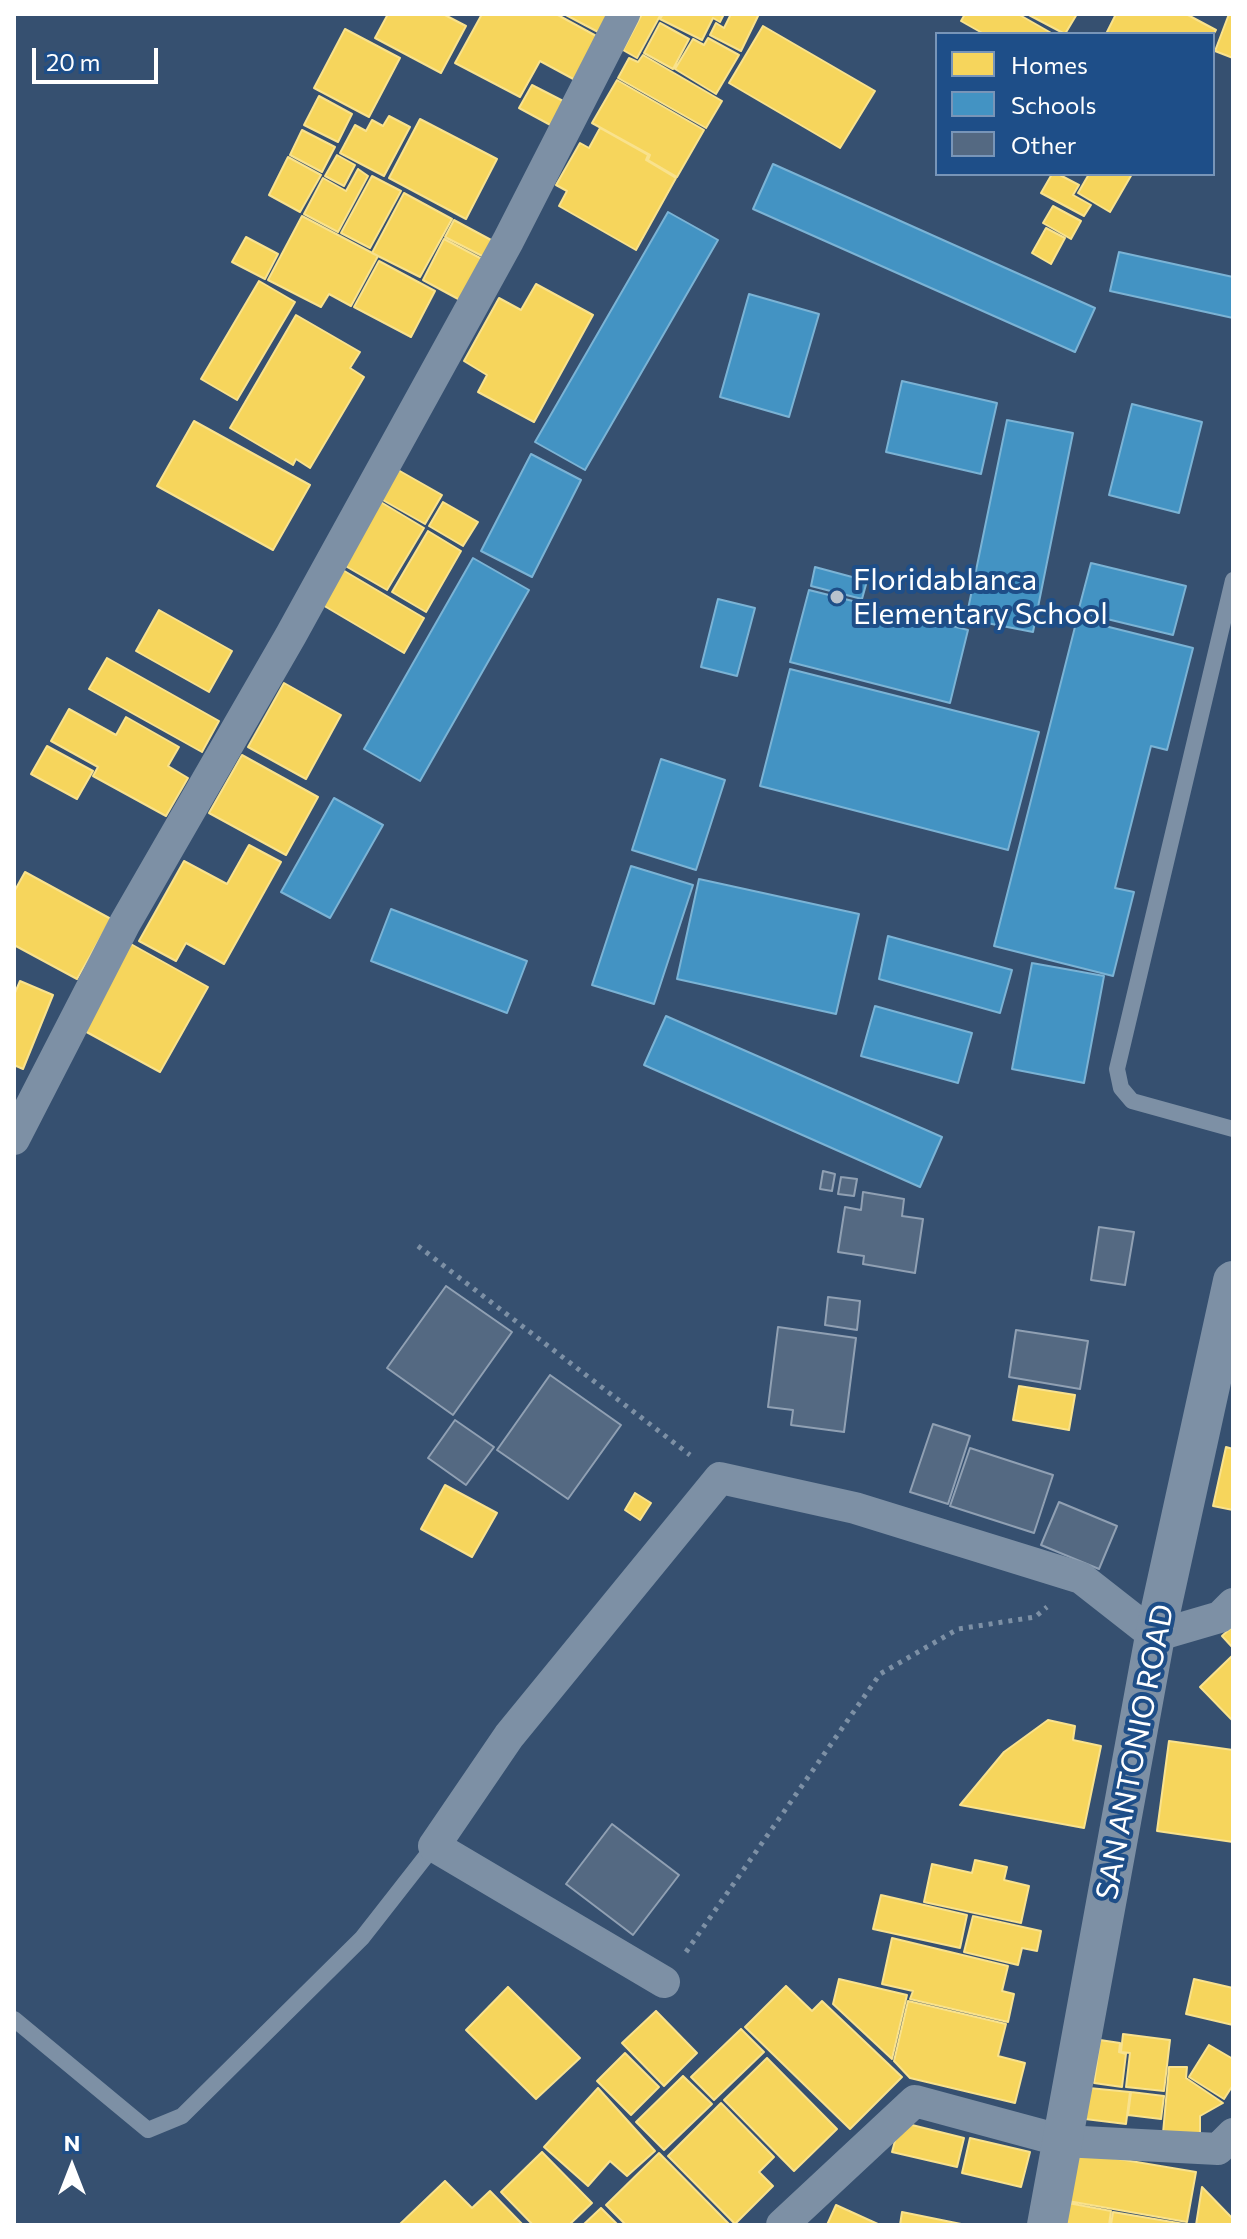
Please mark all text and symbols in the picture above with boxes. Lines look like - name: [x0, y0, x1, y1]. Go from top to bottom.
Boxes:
- scale bar: [36, 32, 162, 82]
- legend: [935, 32, 1215, 176]
- text: 20 m: [46, 47, 100, 76]
- text: Homes: [1011, 50, 1088, 79]
- text: Schools: [1011, 90, 1096, 119]
- text: Other: [1011, 130, 1076, 159]
- place label: Floridablanca Elementary School: [853, 562, 1108, 632]
- marker: Floridablanca Elementary School: [828, 588, 846, 606]
- street label: SAN ANTONIO ROAD: [1089, 1601, 1181, 1903]
- north arrow: [32, 2127, 112, 2207]
- text: N: [64, 2129, 80, 2156]

